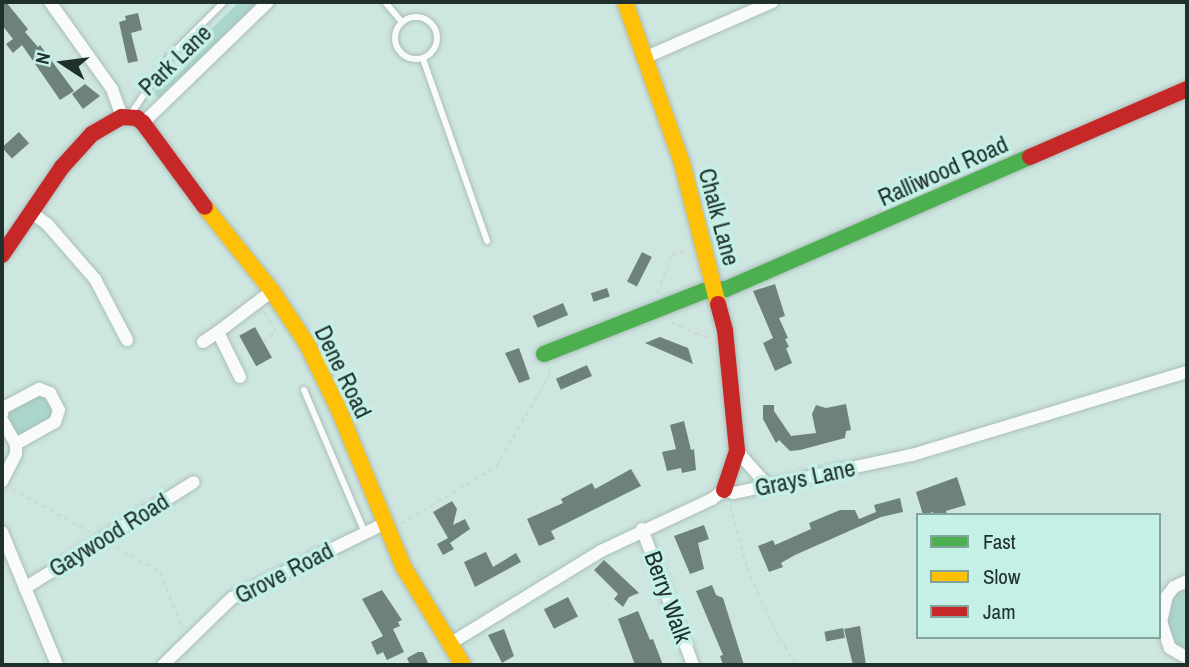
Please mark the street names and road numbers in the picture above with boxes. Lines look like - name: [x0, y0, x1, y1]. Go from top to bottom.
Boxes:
- street label: Park Lane: [133, 18, 217, 102]
- street label: Ralliwood Road: [874, 130, 1012, 212]
- street label: Chalk Lane: [692, 165, 746, 269]
- street label: Dene Road: [308, 321, 378, 423]
- street label: Grays Lane: [752, 453, 858, 503]
- street label: Gaywood Road: [44, 487, 174, 583]
- street label: Grove Road: [230, 536, 338, 610]
- street label: Berry Walk: [638, 547, 698, 647]

